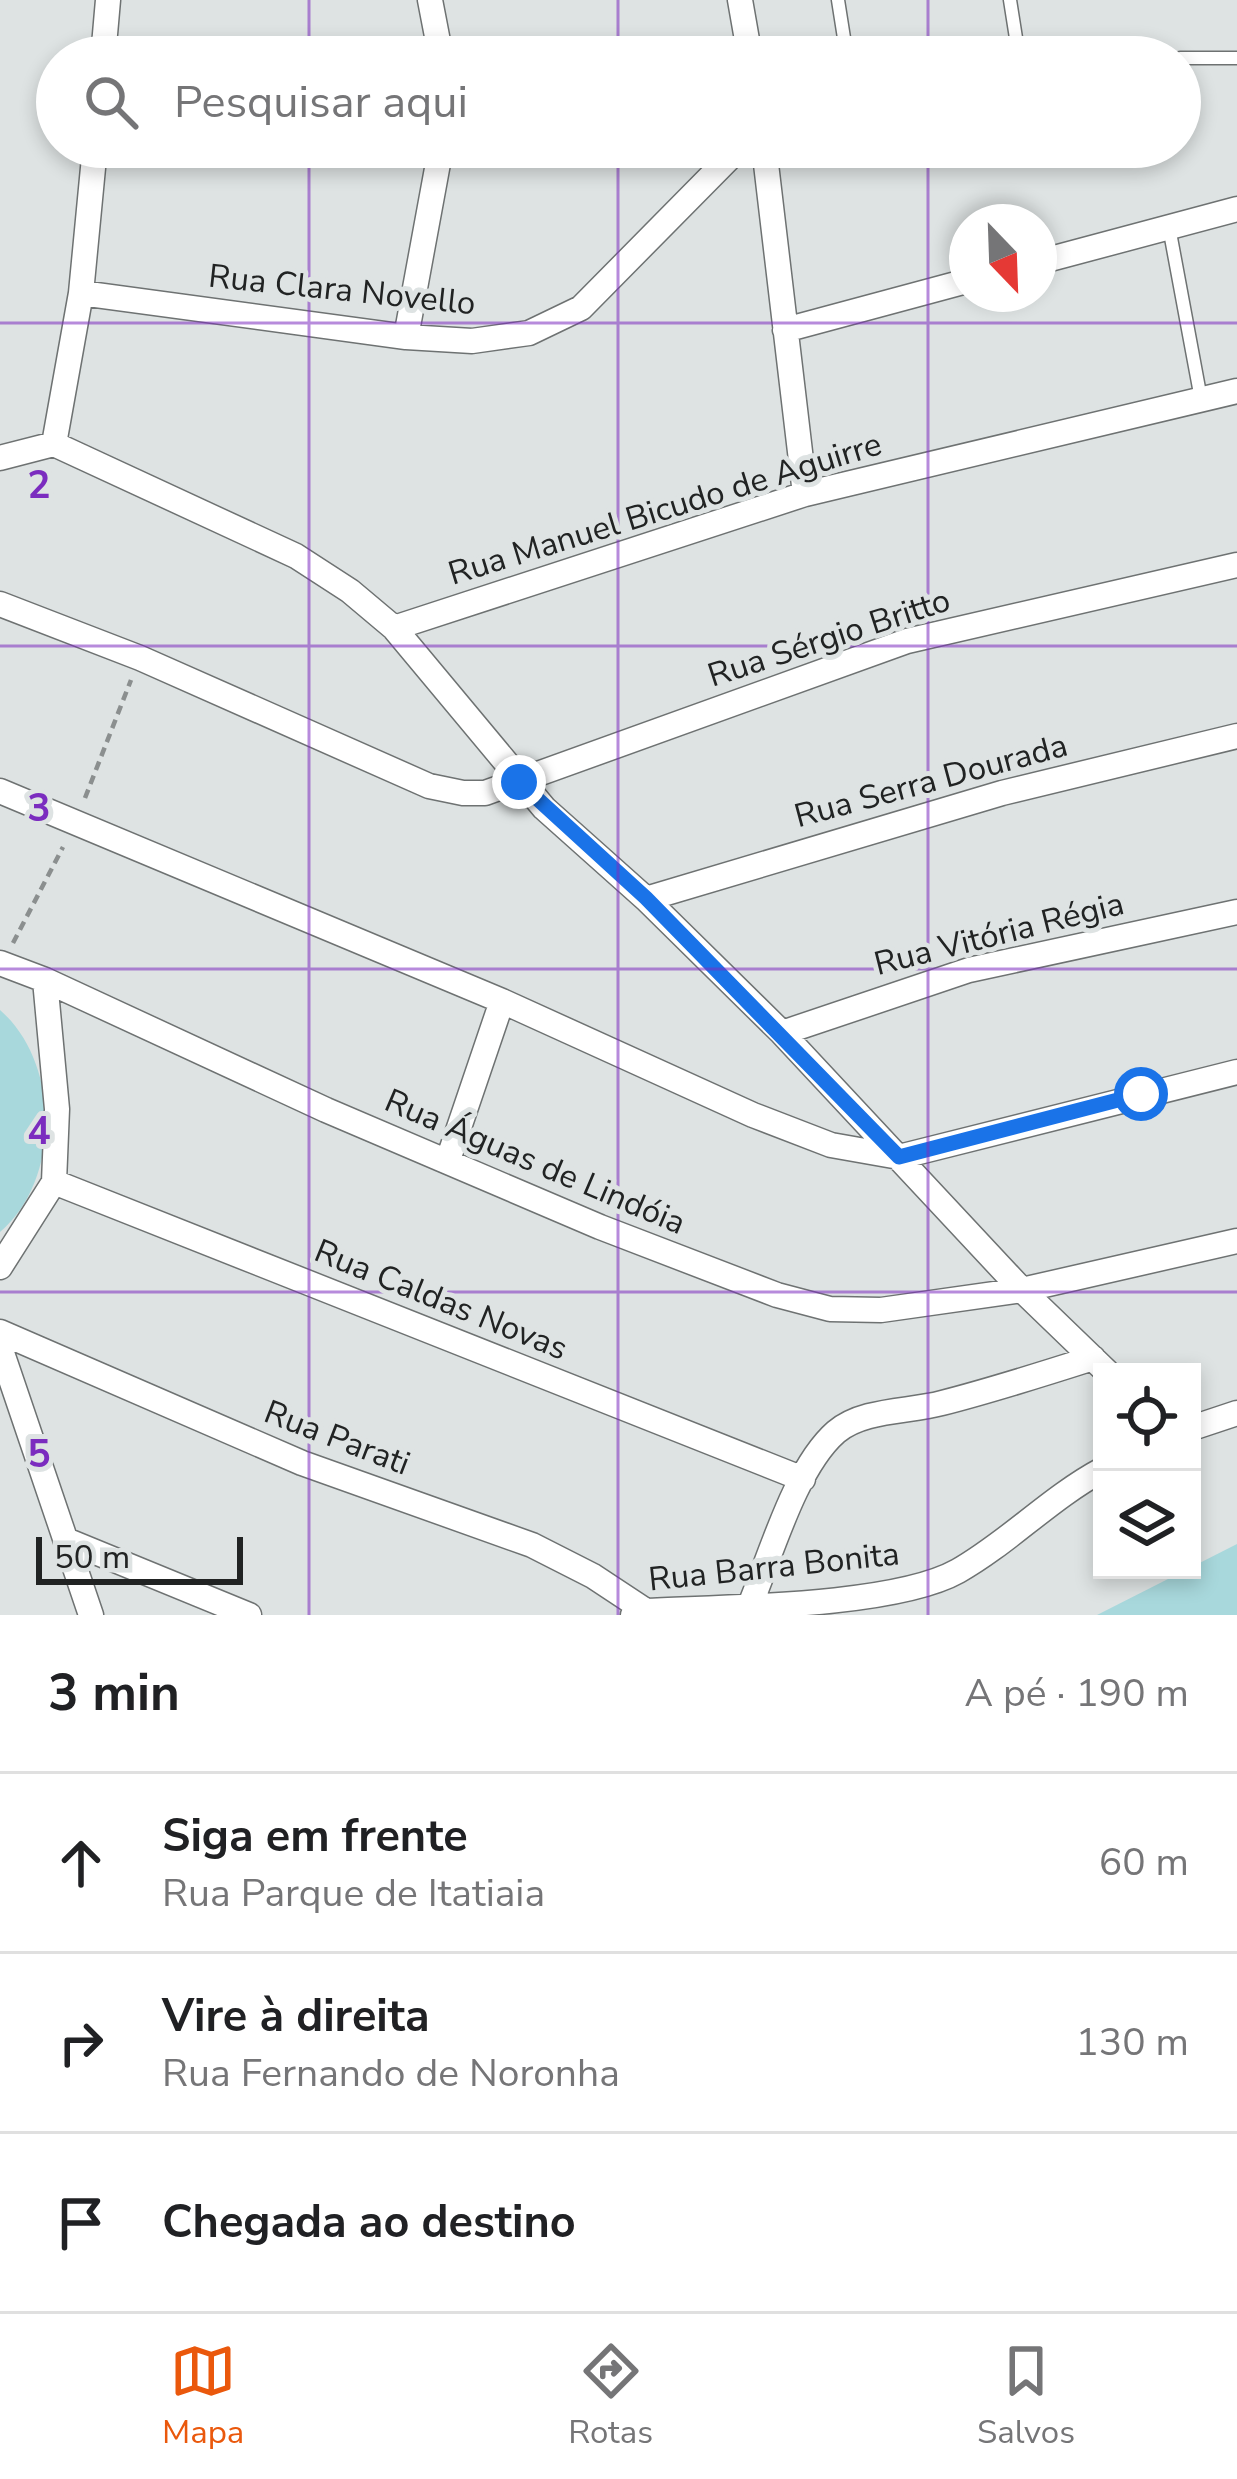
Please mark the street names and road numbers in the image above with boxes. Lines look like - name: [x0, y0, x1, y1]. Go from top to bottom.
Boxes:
- street label: Rua Clara Novello: [206, 254, 478, 326]
- street label: Rua Manuel Bicudo de Aguirre: [443, 422, 887, 596]
- street label: Rua Sérgio Britto: [702, 578, 956, 698]
- street label: Rua Serra Dourada: [789, 723, 1073, 839]
- street label: Rua Vitória Régia: [869, 881, 1129, 987]
- street label: Rua Águas de Lindóia: [378, 1078, 692, 1246]
- street label: Rua Caldas Novas: [308, 1229, 574, 1371]
- street label: Rua Parati: [258, 1390, 416, 1486]
- street label: Rua Barra Bonita: [646, 1531, 902, 1603]

